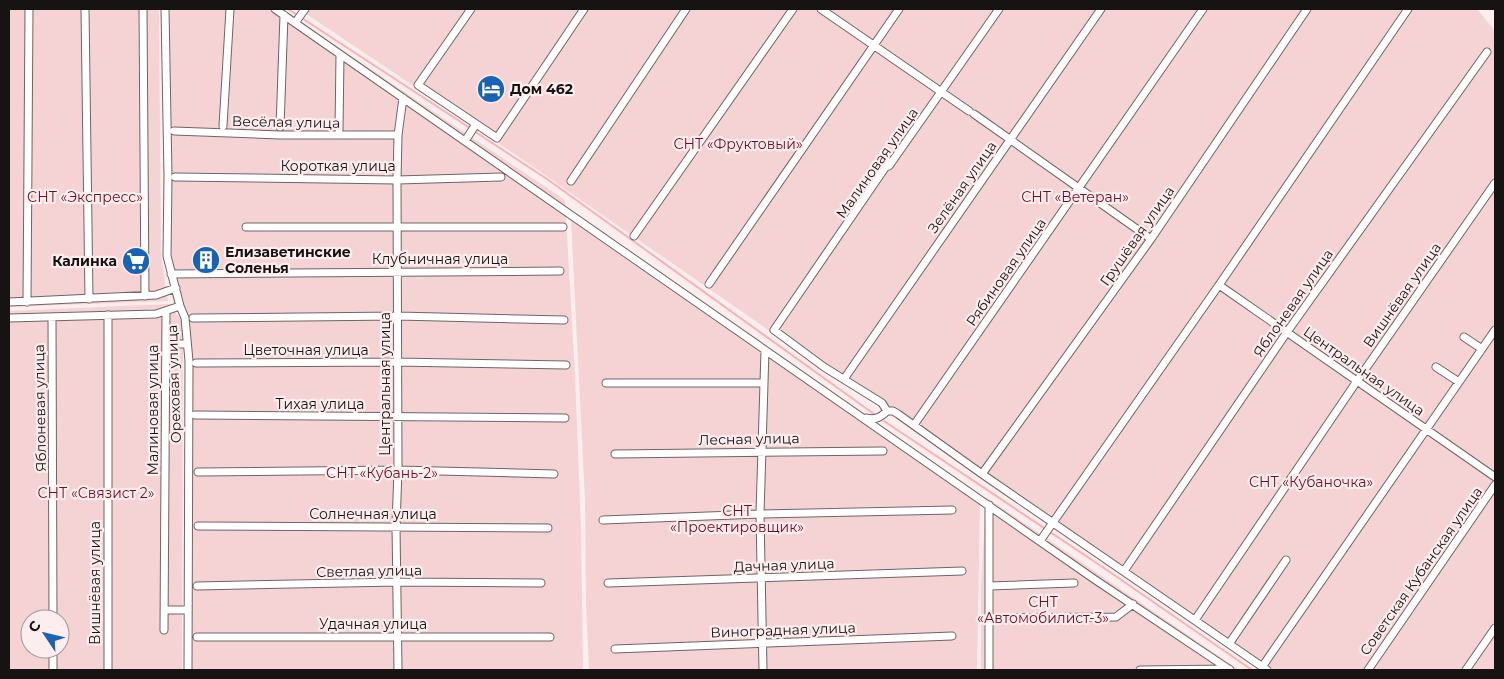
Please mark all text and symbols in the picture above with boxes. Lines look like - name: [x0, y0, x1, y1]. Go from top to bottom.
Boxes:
- hotel icon: Дом 462: [476, 74, 506, 104]
- place label: Дом 462: [510, 80, 573, 98]
- street label: Малиновая улица: [832, 104, 922, 222]
- street label: Весёлая улица: [232, 112, 340, 132]
- park label: СНТ «Фруктовый»: [673, 135, 803, 153]
- street label: Зелёная улица: [924, 138, 1000, 236]
- street label: Короткая улица: [280, 157, 396, 175]
- street label: Грушёвая улица: [1096, 183, 1178, 289]
- park label: СНТ «Экспресс»: [27, 188, 143, 206]
- park label: СНТ «Ветеран»: [1021, 188, 1129, 206]
- street label: Рябиновая улица: [962, 215, 1050, 329]
- street label: Вишнёвая улица: [1359, 239, 1445, 351]
- place label: Елизаветинские Соленья: [225, 243, 351, 277]
- building icon: Елизаветинские Соленья: [191, 245, 221, 275]
- street label: Яблоневая улица: [1249, 245, 1337, 361]
- supermarket icon: Калинка: [121, 246, 151, 276]
- street label: Клубничная улица: [372, 250, 508, 268]
- place label: Калинка: [52, 252, 117, 270]
- street label: Центральная улица: [376, 312, 394, 456]
- street label: Центральная улица: [1300, 322, 1428, 420]
- street label: Ореховая улица: [163, 324, 185, 444]
- street label: Цветочная улица: [243, 341, 369, 359]
- street label: Яблоневая улица: [30, 344, 50, 472]
- street label: Малиновая улица: [144, 344, 162, 476]
- street label: Тихая улица: [276, 395, 364, 413]
- street label: Лесная улица: [698, 429, 800, 449]
- park label: СНТ «Кубань-2»: [326, 464, 438, 482]
- park label: СНТ «Кубаночка»: [1249, 473, 1373, 491]
- street label: Советская Кубанская улица: [1356, 483, 1486, 659]
- park label: СНТ «Связист 2»: [38, 484, 154, 502]
- park label: СНТ «Проектировщик»: [670, 502, 804, 536]
- street label: Солнечная улица: [309, 505, 437, 523]
- street label: Вишнёвая улица: [86, 521, 104, 645]
- street label: Дачная улица: [733, 554, 835, 576]
- street label: Светлая улица: [316, 561, 422, 581]
- park label: СНТ «Автомобилист-3»: [977, 593, 1109, 627]
- north arrow: [20, 609, 70, 659]
- street label: Удачная улица: [319, 615, 427, 633]
- text: С: [24, 617, 45, 636]
- street label: Виноградная улица: [710, 618, 856, 642]

